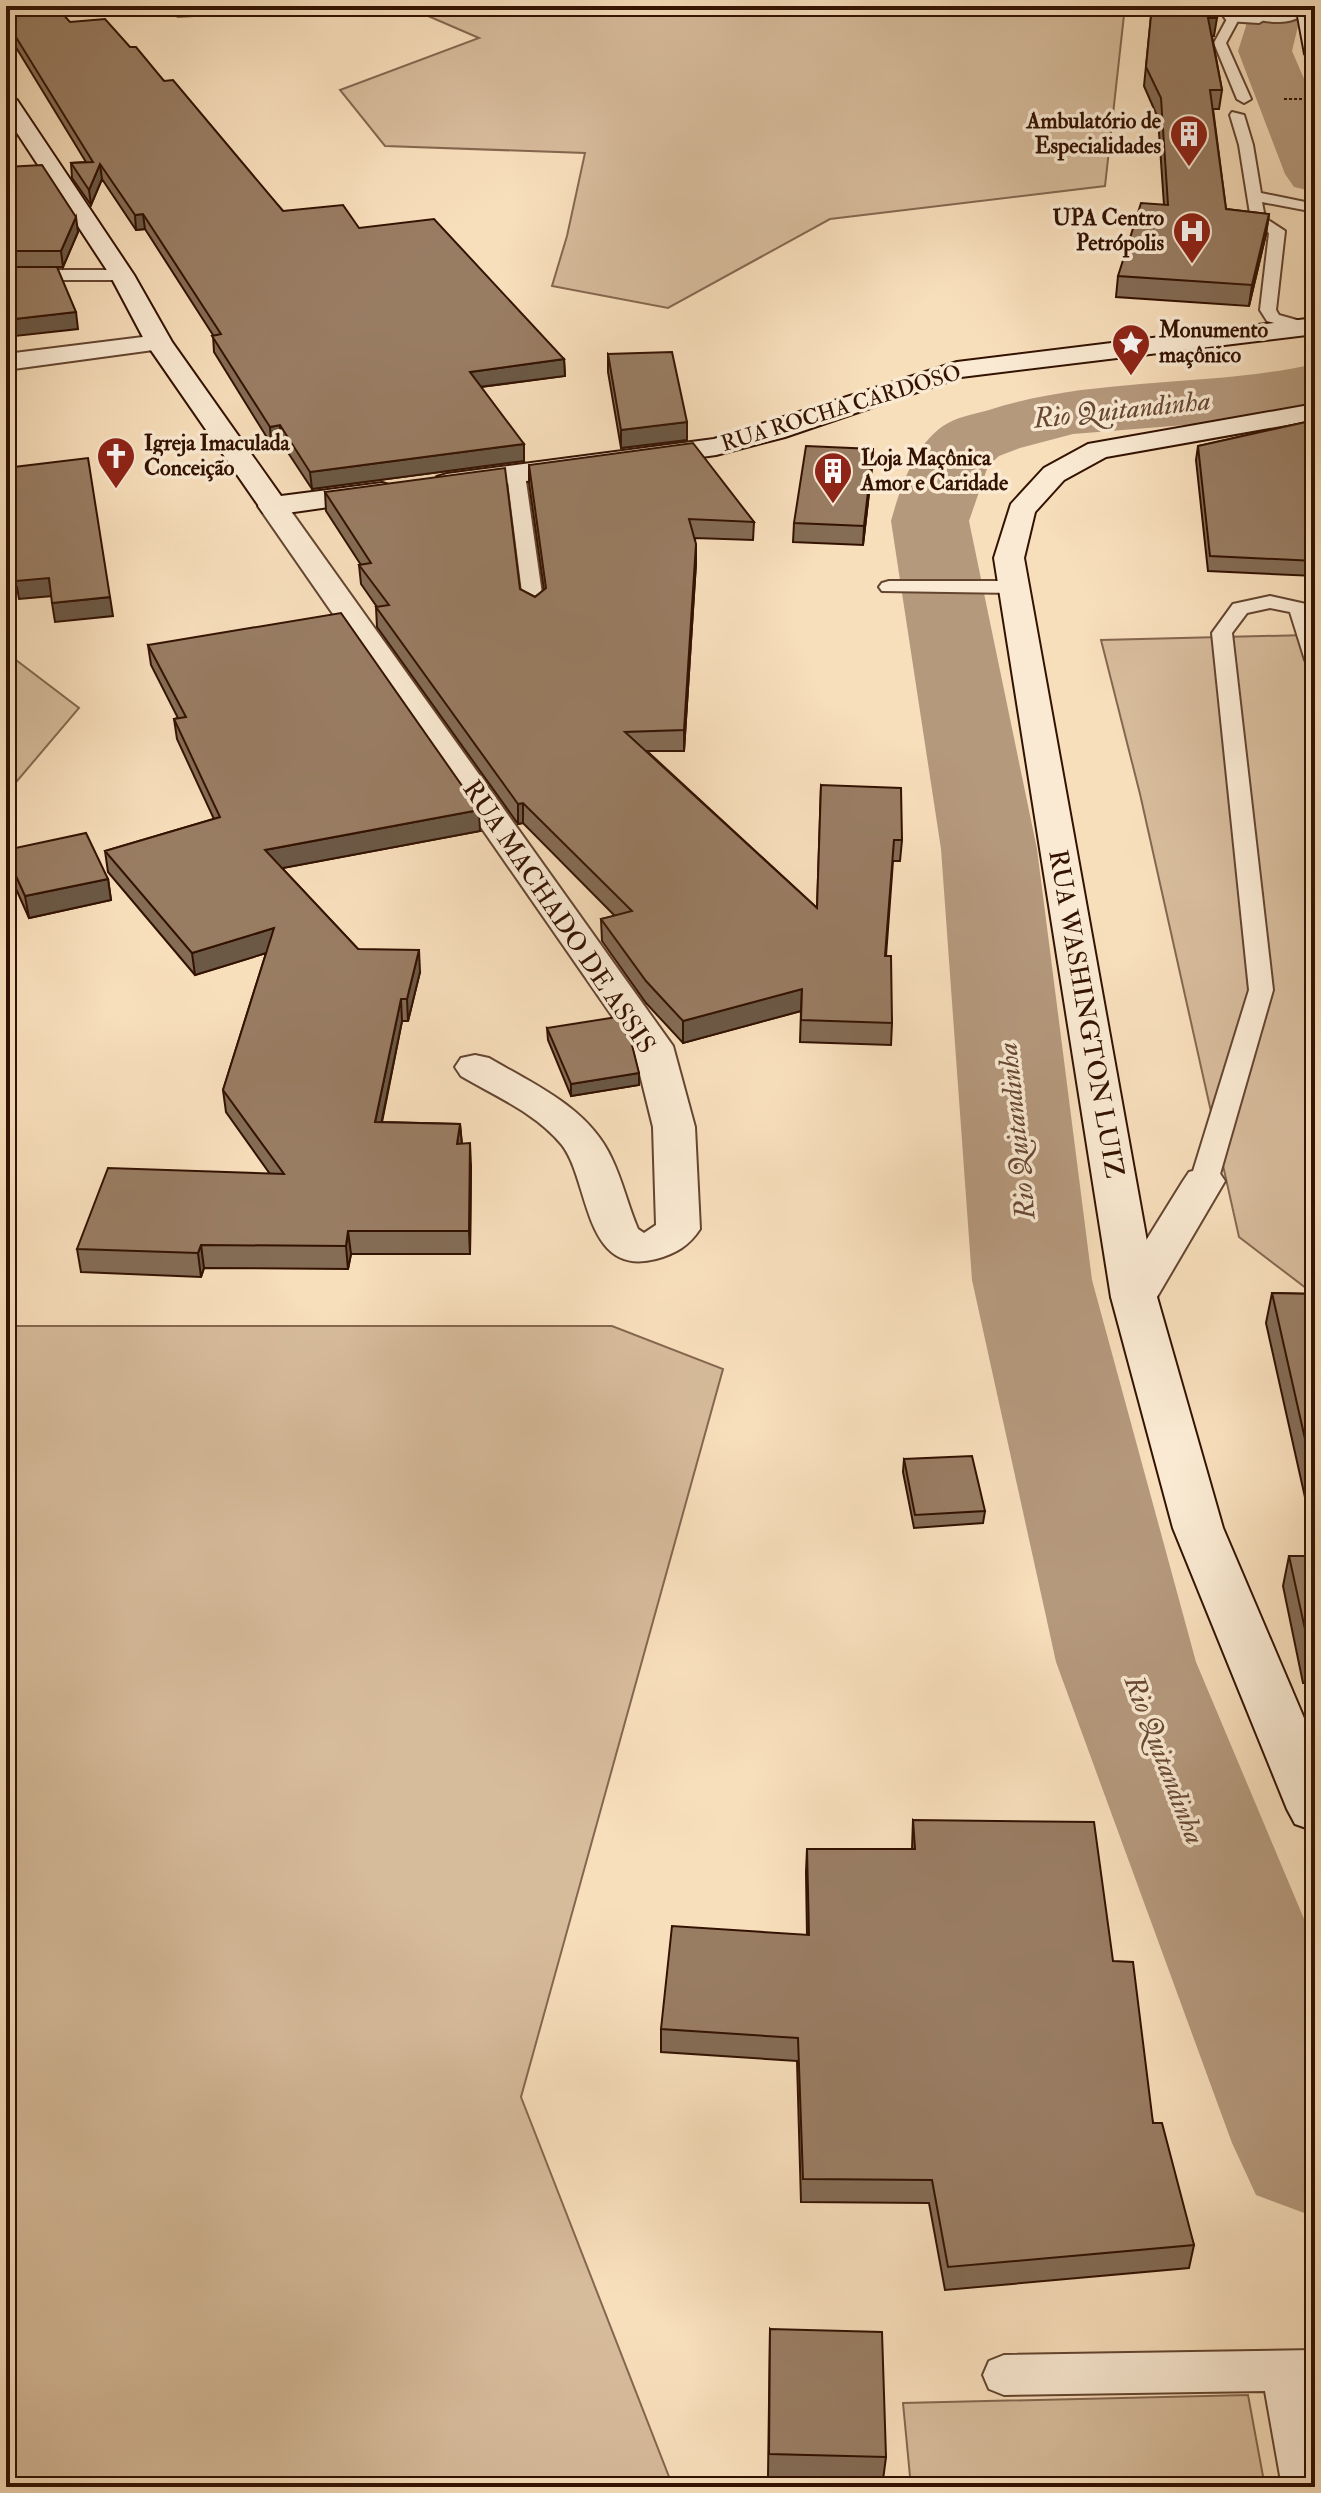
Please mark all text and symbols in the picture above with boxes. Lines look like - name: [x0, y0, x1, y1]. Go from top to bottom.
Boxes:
- place label: Ambulatório de Especialidades: [1025, 107, 1162, 161]
- building icon: Ambulatório de Especialidades: [1168, 113, 1210, 168]
- place label: UPA Centro Petrópolis: [1052, 204, 1164, 258]
- hospital icon: UPA Centro Petrópolis: [1171, 210, 1213, 265]
- place label: Monumento maçônico: [1158, 316, 1268, 369]
- place icon: Monumento maçônico: [1110, 322, 1152, 377]
- street label: RUA ROCHA CARDOSO: [718, 358, 964, 458]
- water label: Rio Quitandinha: [1031, 383, 1212, 437]
- place label: Igreja Imaculada Conceição: [144, 429, 291, 482]
- church icon: Igreja Imaculada Conceição: [95, 435, 137, 490]
- place label: Loja Maçônica Amor e Caridade: [860, 444, 1009, 497]
- building icon: Loja Maçônica Amor e Caridade: [812, 450, 854, 505]
- street label: RUA MACHADO DE ASSIS: [456, 774, 662, 1060]
- street label: RUA WASHINGTON LUIZ: [1041, 847, 1131, 1181]
- water label: Rio Quitandinha: [990, 1041, 1044, 1222]
- water label: Rio Quitandinha: [1115, 1670, 1212, 1849]

